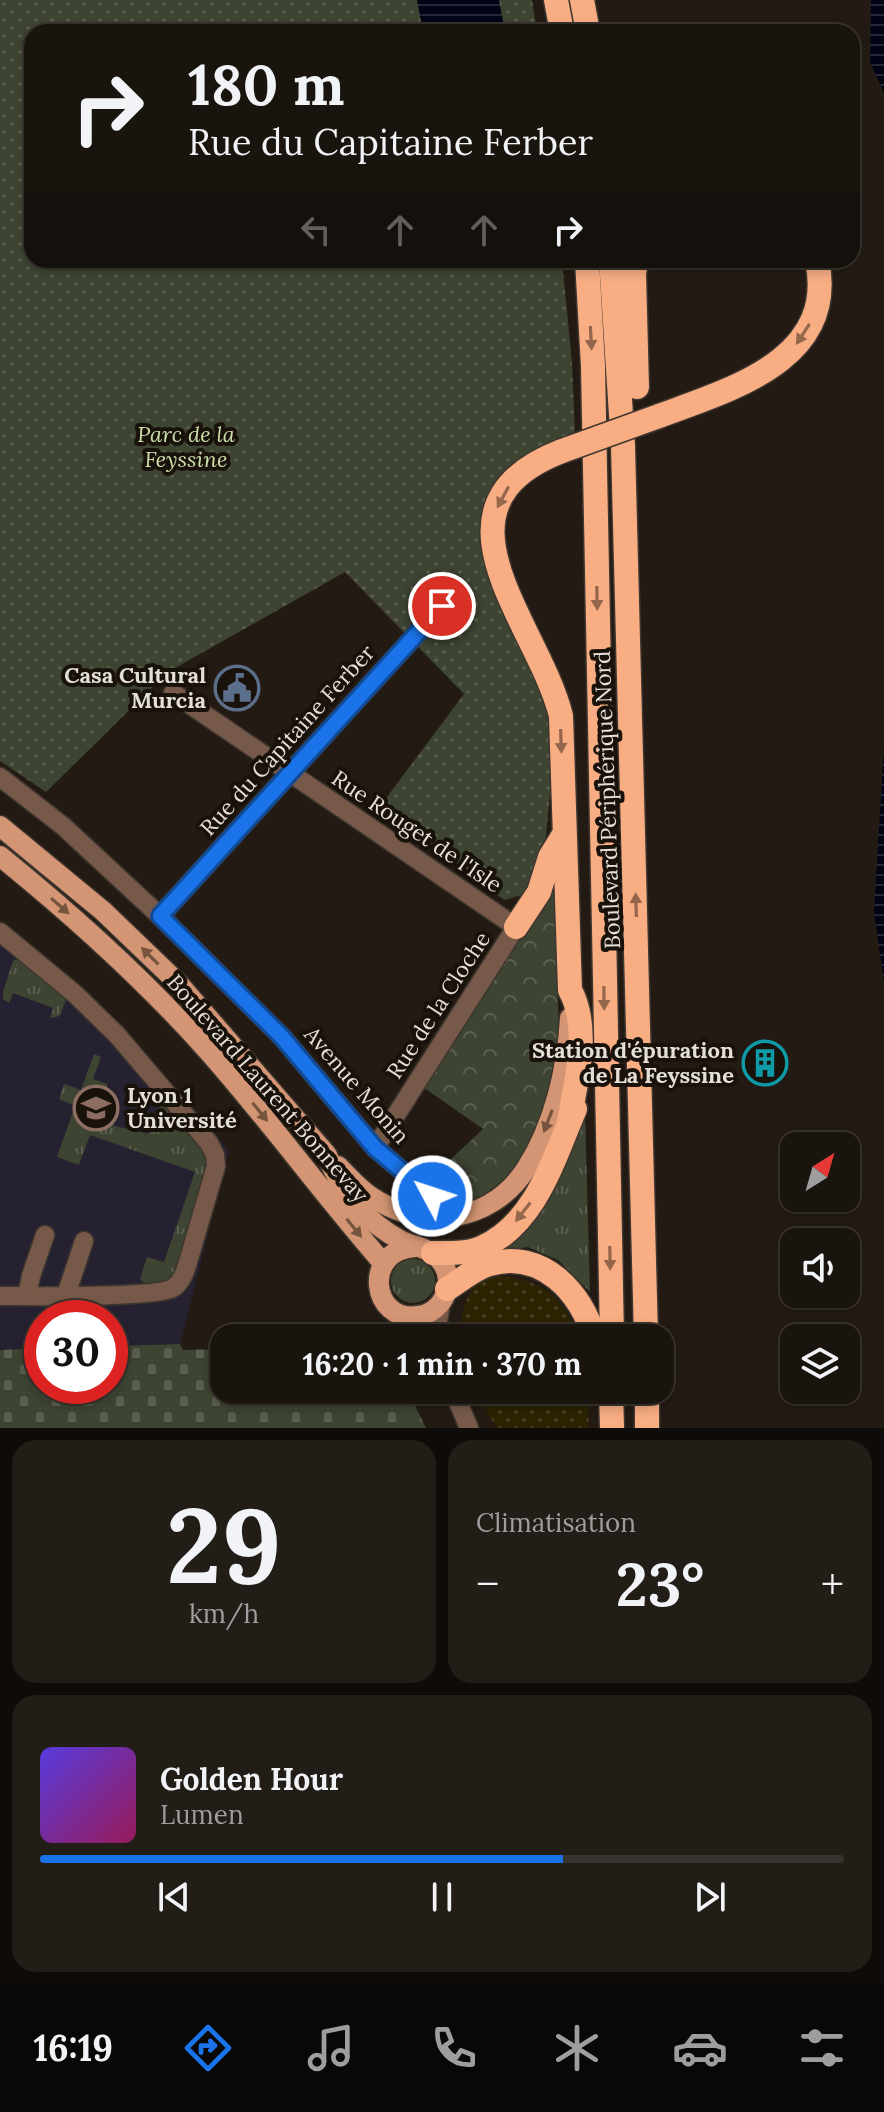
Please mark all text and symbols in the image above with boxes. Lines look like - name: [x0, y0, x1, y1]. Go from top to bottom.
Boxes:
- text: 180 m: [188, 49, 345, 120]
- icon: right: [56, 56, 160, 160]
- text: Rue du Capitaine Ferber: [188, 119, 593, 165]
- icon: left: [294, 208, 338, 252]
- icon: ahead: [378, 208, 422, 252]
- icon: ahead: [462, 208, 506, 252]
- icon: right: [546, 208, 590, 252]
- one-way arrow: [797, 323, 811, 345]
- one-way arrow: [585, 326, 598, 351]
- park label: Parc de la Feyssine: [137, 420, 236, 473]
- one-way arrow: [496, 486, 509, 509]
- pin: [408, 572, 476, 640]
- icon: arrive: [420, 584, 464, 628]
- one-way arrow: [591, 586, 603, 611]
- street label: Rue du Capitaine Ferber: [194, 638, 381, 841]
- street label: Boulevard Périphérique Nord: [588, 651, 626, 949]
- place label: Casa Cultural Murcia: [64, 661, 206, 714]
- public building icon: Casa Cultural Murcia: [213, 664, 261, 712]
- one-way arrow: [555, 729, 568, 754]
- street label: Rue Rouget de l'Isle: [327, 764, 507, 898]
- one-way arrow: [630, 892, 642, 917]
- one-way arrow: [50, 896, 70, 914]
- street label: Rue de la Cloche: [380, 926, 496, 1084]
- one-way arrow: [141, 947, 160, 966]
- street label: Boulevard Laurent Bonnevay: [161, 968, 375, 1208]
- one-way arrow: [598, 986, 610, 1011]
- street label: Avenue Monin: [298, 1020, 416, 1149]
- place label: Station d'épuration de La Feyssine: [532, 1036, 734, 1089]
- building icon: Station d'épuration de La Feyssine: [741, 1039, 789, 1087]
- place label: Lyon 1 Université: [127, 1081, 237, 1134]
- school or university icon: Lyon 1 Université: [72, 1084, 120, 1132]
- one-way arrow: [251, 1102, 268, 1122]
- one-way arrow: [541, 1109, 554, 1133]
- north arrow: [780, 1132, 860, 1212]
- map controls: [780, 1132, 860, 1404]
- position arrow: [390, 1154, 474, 1238]
- one-way arrow: [515, 1202, 532, 1222]
- one-way arrow: [345, 1217, 362, 1238]
- button: sound: [780, 1228, 860, 1308]
- one-way arrow: [604, 1246, 617, 1271]
- speed limit sign: 30: [24, 1300, 128, 1404]
- button: layers: [780, 1324, 860, 1404]
- text: 16:20 · 1 min · 370 m: [302, 1345, 582, 1383]
- text: 29: [166, 1478, 282, 1611]
- text: Climatisation: [476, 1506, 636, 1539]
- text: 23°: [616, 1546, 704, 1622]
- text: −: [476, 1556, 499, 1612]
- text: +: [821, 1556, 844, 1612]
- text: km/h: [189, 1597, 259, 1630]
- text: Golden Hour: [160, 1760, 343, 1798]
- text: Lumen: [160, 1798, 244, 1831]
- icon: previous: [152, 1875, 196, 1919]
- icon: pause: [420, 1875, 464, 1919]
- icon: next: [688, 1875, 732, 1919]
- icon: directions: [180, 2020, 236, 2076]
- icon: music: [303, 2020, 359, 2076]
- icon: phone: [426, 2020, 482, 2076]
- icon: climate: [549, 2020, 605, 2076]
- icon: car: [672, 2020, 728, 2076]
- icon: filters: [794, 2020, 850, 2076]
- text: 16:19: [33, 2025, 113, 2071]

